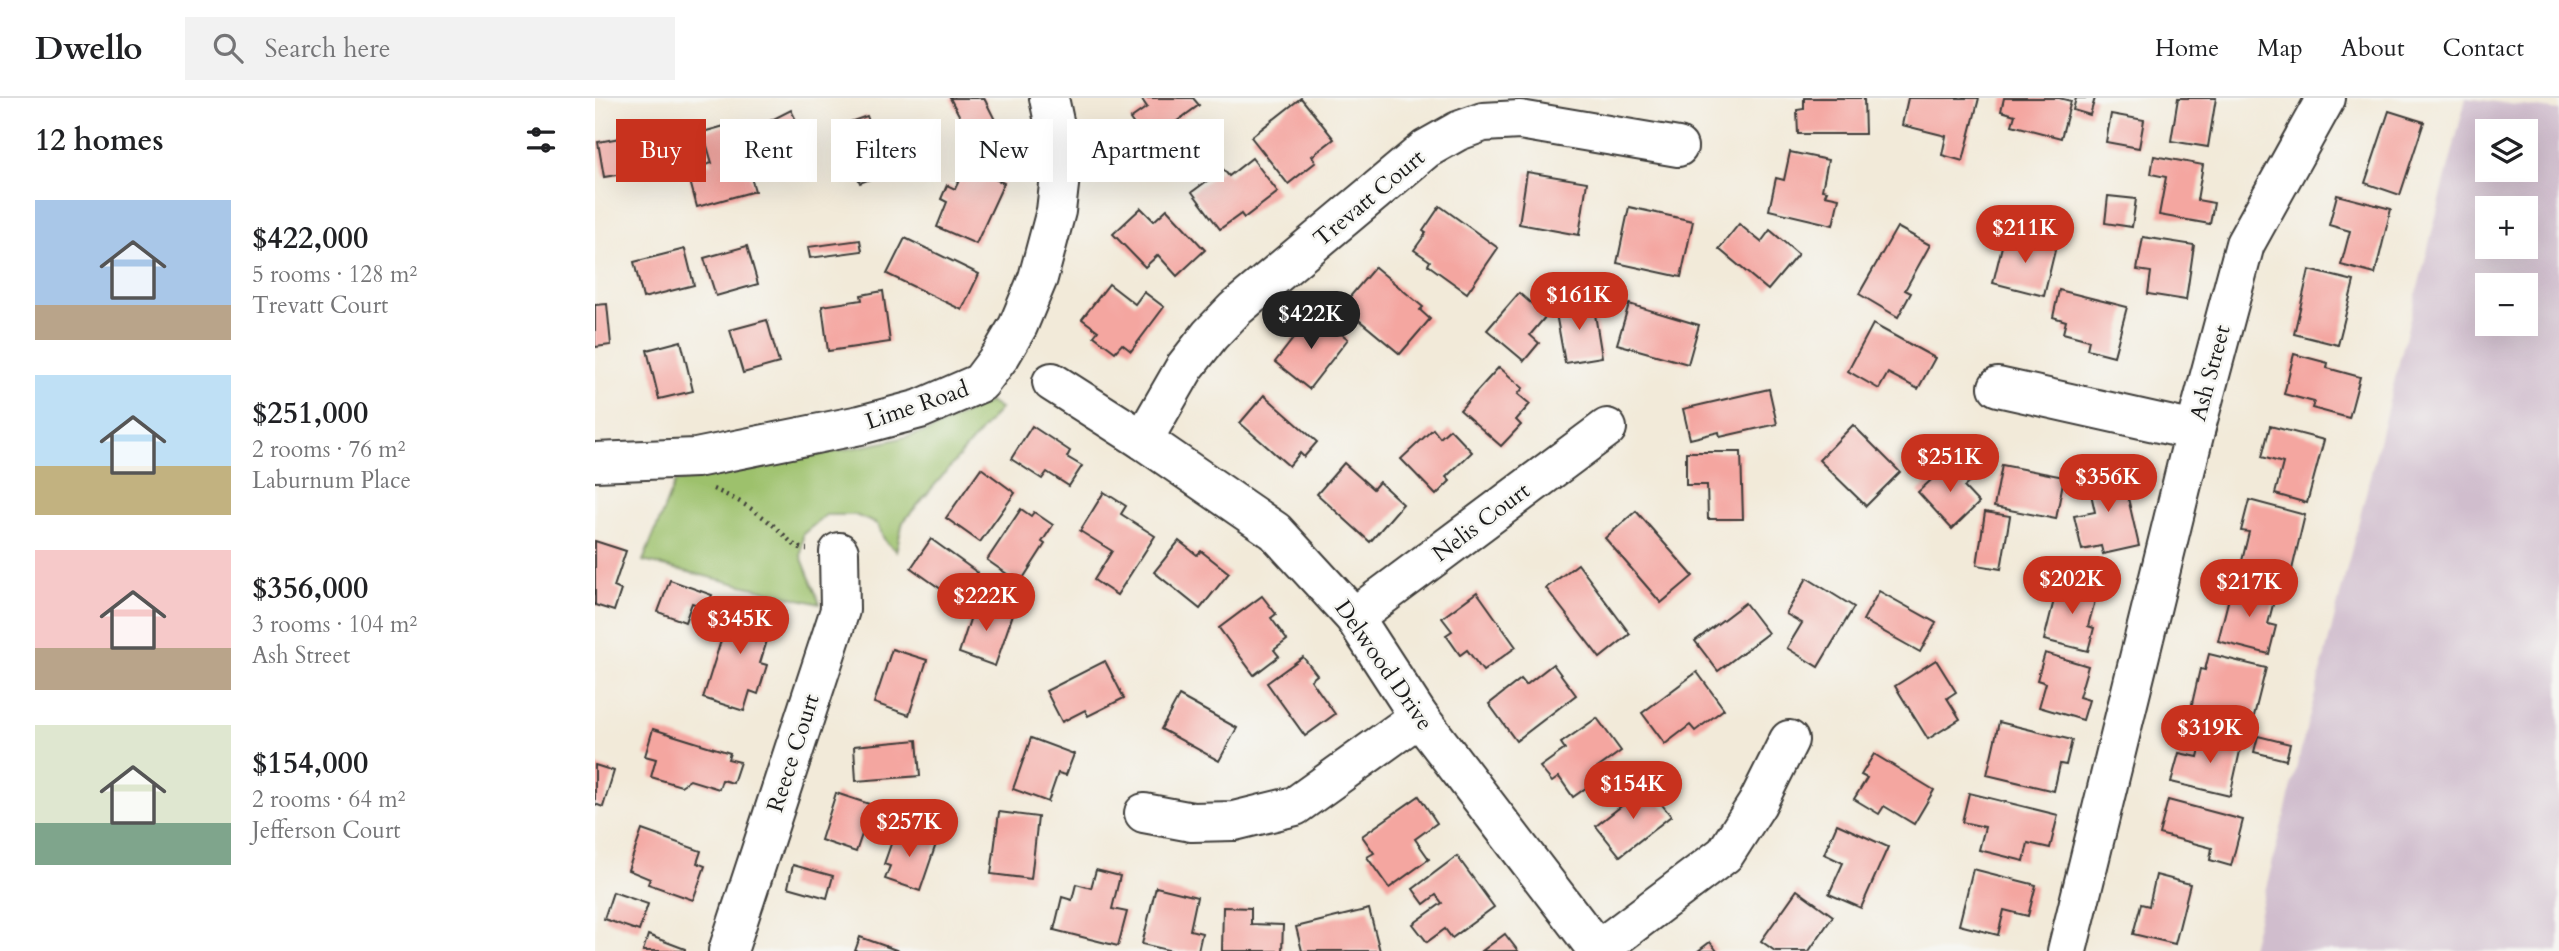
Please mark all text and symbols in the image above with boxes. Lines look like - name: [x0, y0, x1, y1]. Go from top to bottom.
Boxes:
- search box: [185, 17, 675, 80]
- text: Dwello: [35, 26, 143, 71]
- icon: search: [209, 29, 247, 67]
- text: Search here: [265, 31, 391, 66]
- text: Home: [2155, 32, 2219, 65]
- text: Map: [2257, 32, 2303, 65]
- text: About: [2341, 32, 2405, 65]
- text: Contact: [2443, 32, 2524, 65]
- chip: Buy: [616, 119, 706, 182]
- chip: Rent: [720, 119, 817, 182]
- chip: Filters: [831, 119, 941, 182]
- chip: New: [955, 119, 1053, 182]
- chip: Apartment: [1067, 119, 1224, 182]
- map controls: [2475, 119, 2538, 336]
- button: layers: [2475, 119, 2538, 182]
- text: 12 homes: [35, 120, 164, 161]
- icon: filters: [522, 121, 560, 159]
- street label: Trevatt Court: [1307, 142, 1431, 254]
- button: +: [2475, 196, 2538, 259]
- pin: $211K: [1976, 206, 2074, 265]
- text: $211K: [1992, 212, 2058, 243]
- text: $422,000: [252, 218, 368, 259]
- icon: home: [91, 228, 175, 312]
- text: 5 rooms · 128 m²: [252, 259, 417, 290]
- pin: $161K: [1530, 272, 1628, 332]
- button: −: [2475, 273, 2538, 336]
- text: $161K: [1546, 279, 1612, 310]
- text: Trevatt Court: [252, 290, 388, 321]
- pin: $422K: [1262, 292, 1360, 351]
- text: $422K: [1278, 298, 1344, 329]
- street label: Ash Street: [2182, 322, 2238, 424]
- street label: Lime Road: [861, 373, 973, 437]
- text: $251,000: [252, 393, 368, 434]
- icon: home: [91, 403, 175, 487]
- text: 2 rooms · 76 m²: [252, 434, 405, 465]
- pin: $251K: [1901, 434, 1999, 494]
- text: $251K: [1917, 441, 1983, 472]
- pin: $356K: [2059, 454, 2157, 514]
- text: $356K: [2075, 461, 2141, 492]
- text: Laburnum Place: [252, 465, 411, 496]
- street label: Nelis Court: [1426, 475, 1536, 569]
- pin: $202K: [2023, 556, 2121, 616]
- pin: $217K: [2200, 560, 2298, 619]
- text: $202K: [2039, 563, 2105, 594]
- text: $217K: [2216, 566, 2282, 597]
- text: $356,000: [252, 568, 368, 609]
- pin: $222K: [937, 574, 1035, 633]
- icon: home: [91, 578, 175, 662]
- text: $222K: [953, 580, 1019, 611]
- street label: Delwood Drive: [1328, 594, 1440, 736]
- pin: $345K: [691, 596, 789, 656]
- text: $345K: [707, 603, 773, 634]
- text: 3 rooms · 104 m²: [252, 609, 417, 640]
- text: Ash Street: [252, 640, 350, 671]
- street label: Reece Court: [759, 690, 827, 816]
- pin: $319K: [2161, 706, 2259, 765]
- text: $319K: [2177, 712, 2243, 743]
- text: $154,000: [252, 743, 368, 784]
- icon: home: [91, 753, 175, 837]
- pin: $154K: [1584, 762, 1682, 821]
- text: $154K: [1600, 768, 1666, 799]
- text: 2 rooms · 64 m²: [252, 784, 405, 815]
- pin: $257K: [860, 800, 958, 859]
- text: $257K: [876, 806, 942, 837]
- text: Jefferson Court: [252, 815, 401, 846]

